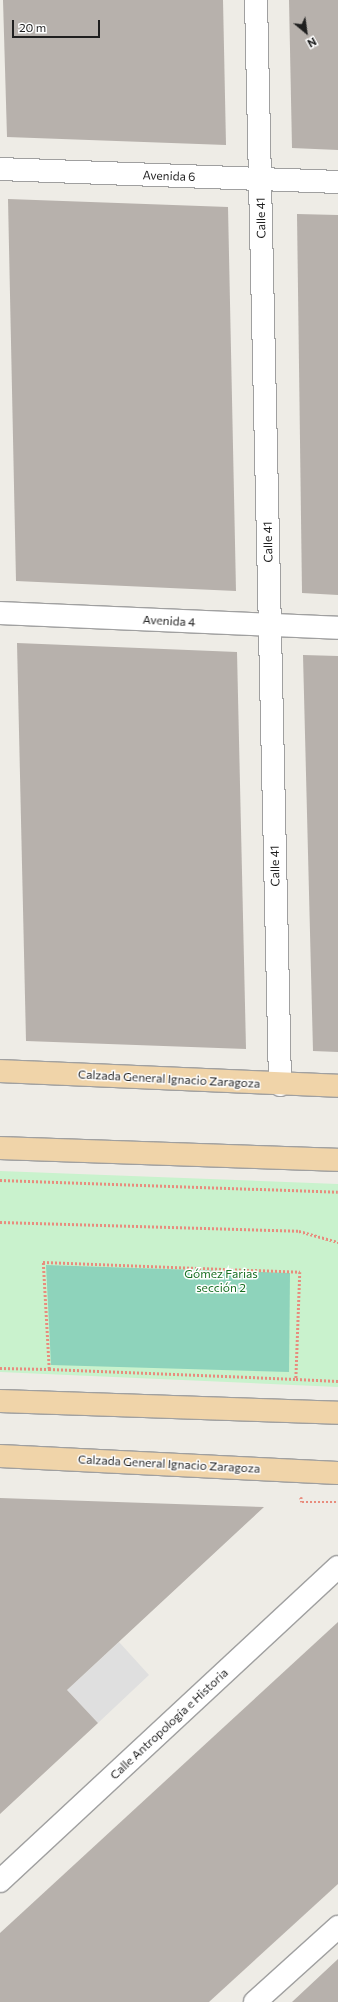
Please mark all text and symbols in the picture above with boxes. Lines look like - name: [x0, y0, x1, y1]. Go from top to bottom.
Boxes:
- scale bar: [14, 12, 102, 38]
- north arrow: [286, 12, 326, 52]
- text: 20 m: [19, 20, 46, 34]
- text: N: [305, 35, 319, 51]
- street label: Avenida 6: [142, 168, 196, 184]
- street label: Calle 41: [253, 197, 269, 239]
- street label: Calle 41: [260, 521, 276, 563]
- street label: Avenida 4: [142, 612, 196, 630]
- street label: Calle 41: [267, 845, 283, 887]
- street label: Calzada General Ignacio Zaragoza: [78, 1067, 260, 1091]
- park label: Gómez Farias sección 2: [184, 1267, 258, 1295]
- street label: Calzada General Ignacio Zaragoza: [78, 1452, 260, 1476]
- street label: Calle Antropología e Historia: [107, 1666, 231, 1782]

